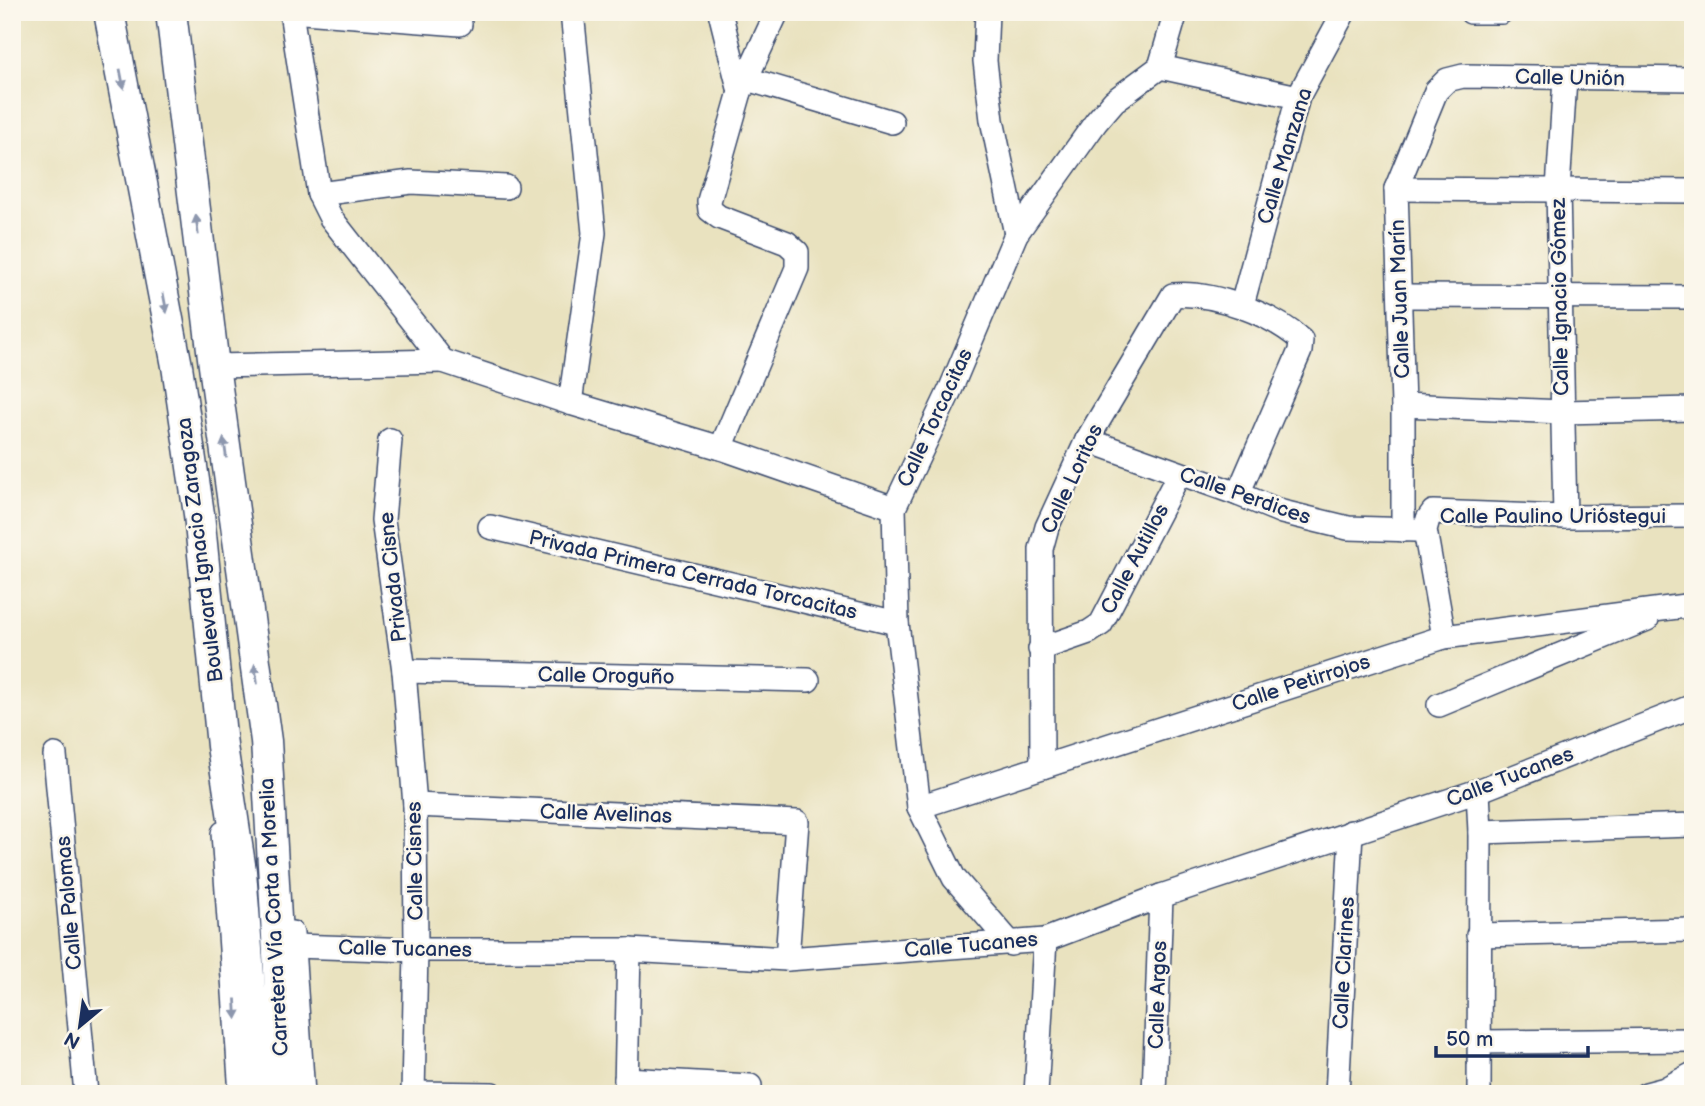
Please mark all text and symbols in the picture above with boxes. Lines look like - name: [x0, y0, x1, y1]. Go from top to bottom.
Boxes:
- street label: Calle Unión: [1515, 65, 1625, 91]
- one-way arrow: [117, 68, 128, 90]
- street label: Calle Manzana: [1252, 85, 1318, 227]
- street label: Calle Ignacio Gómez: [1546, 197, 1574, 396]
- one-way arrow: [192, 214, 203, 236]
- street label: Calle Juan Marín: [1385, 219, 1415, 379]
- one-way arrow: [160, 292, 171, 314]
- street label: Calle Torcacitas: [892, 345, 978, 491]
- street label: Boulevard Ignacio Zaragoza: [171, 416, 229, 684]
- street label: Calle Loritos: [1036, 420, 1108, 538]
- one-way arrow: [220, 437, 231, 459]
- street label: Calle Perdices: [1176, 462, 1314, 530]
- street label: Calle Autillos: [1095, 500, 1175, 618]
- street label: Calle Paulino Urióstegui: [1440, 504, 1666, 529]
- street label: Privada Cisne: [374, 511, 412, 643]
- street label: Privada Primera Cerrada Torcacitas: [526, 525, 860, 625]
- street label: Calle Petirrojos: [1229, 649, 1373, 717]
- one-way arrow: [251, 662, 262, 684]
- street label: Calle Oroguño: [537, 662, 675, 690]
- street label: Calle Tucanes: [1443, 741, 1577, 813]
- street label: Carretera Vía Corta a Morelia: [254, 777, 294, 1057]
- street label: Calle Avelinas: [539, 799, 673, 829]
- street label: Calle Cisnes: [401, 801, 429, 921]
- street label: Calle Palomas: [51, 835, 87, 971]
- street label: Calle Clarines: [1328, 896, 1360, 1030]
- street label: Calle Tucanes: [903, 927, 1039, 963]
- street label: Calle Tucanes: [338, 935, 472, 963]
- street label: Calle Argos: [1144, 940, 1172, 1050]
- north arrow: [46, 990, 116, 1060]
- one-way arrow: [230, 999, 241, 1021]
- scale bar: [1436, 1015, 1588, 1059]
- text: N: [61, 1026, 84, 1053]
- text: 50 m: [1446, 1027, 1493, 1052]

